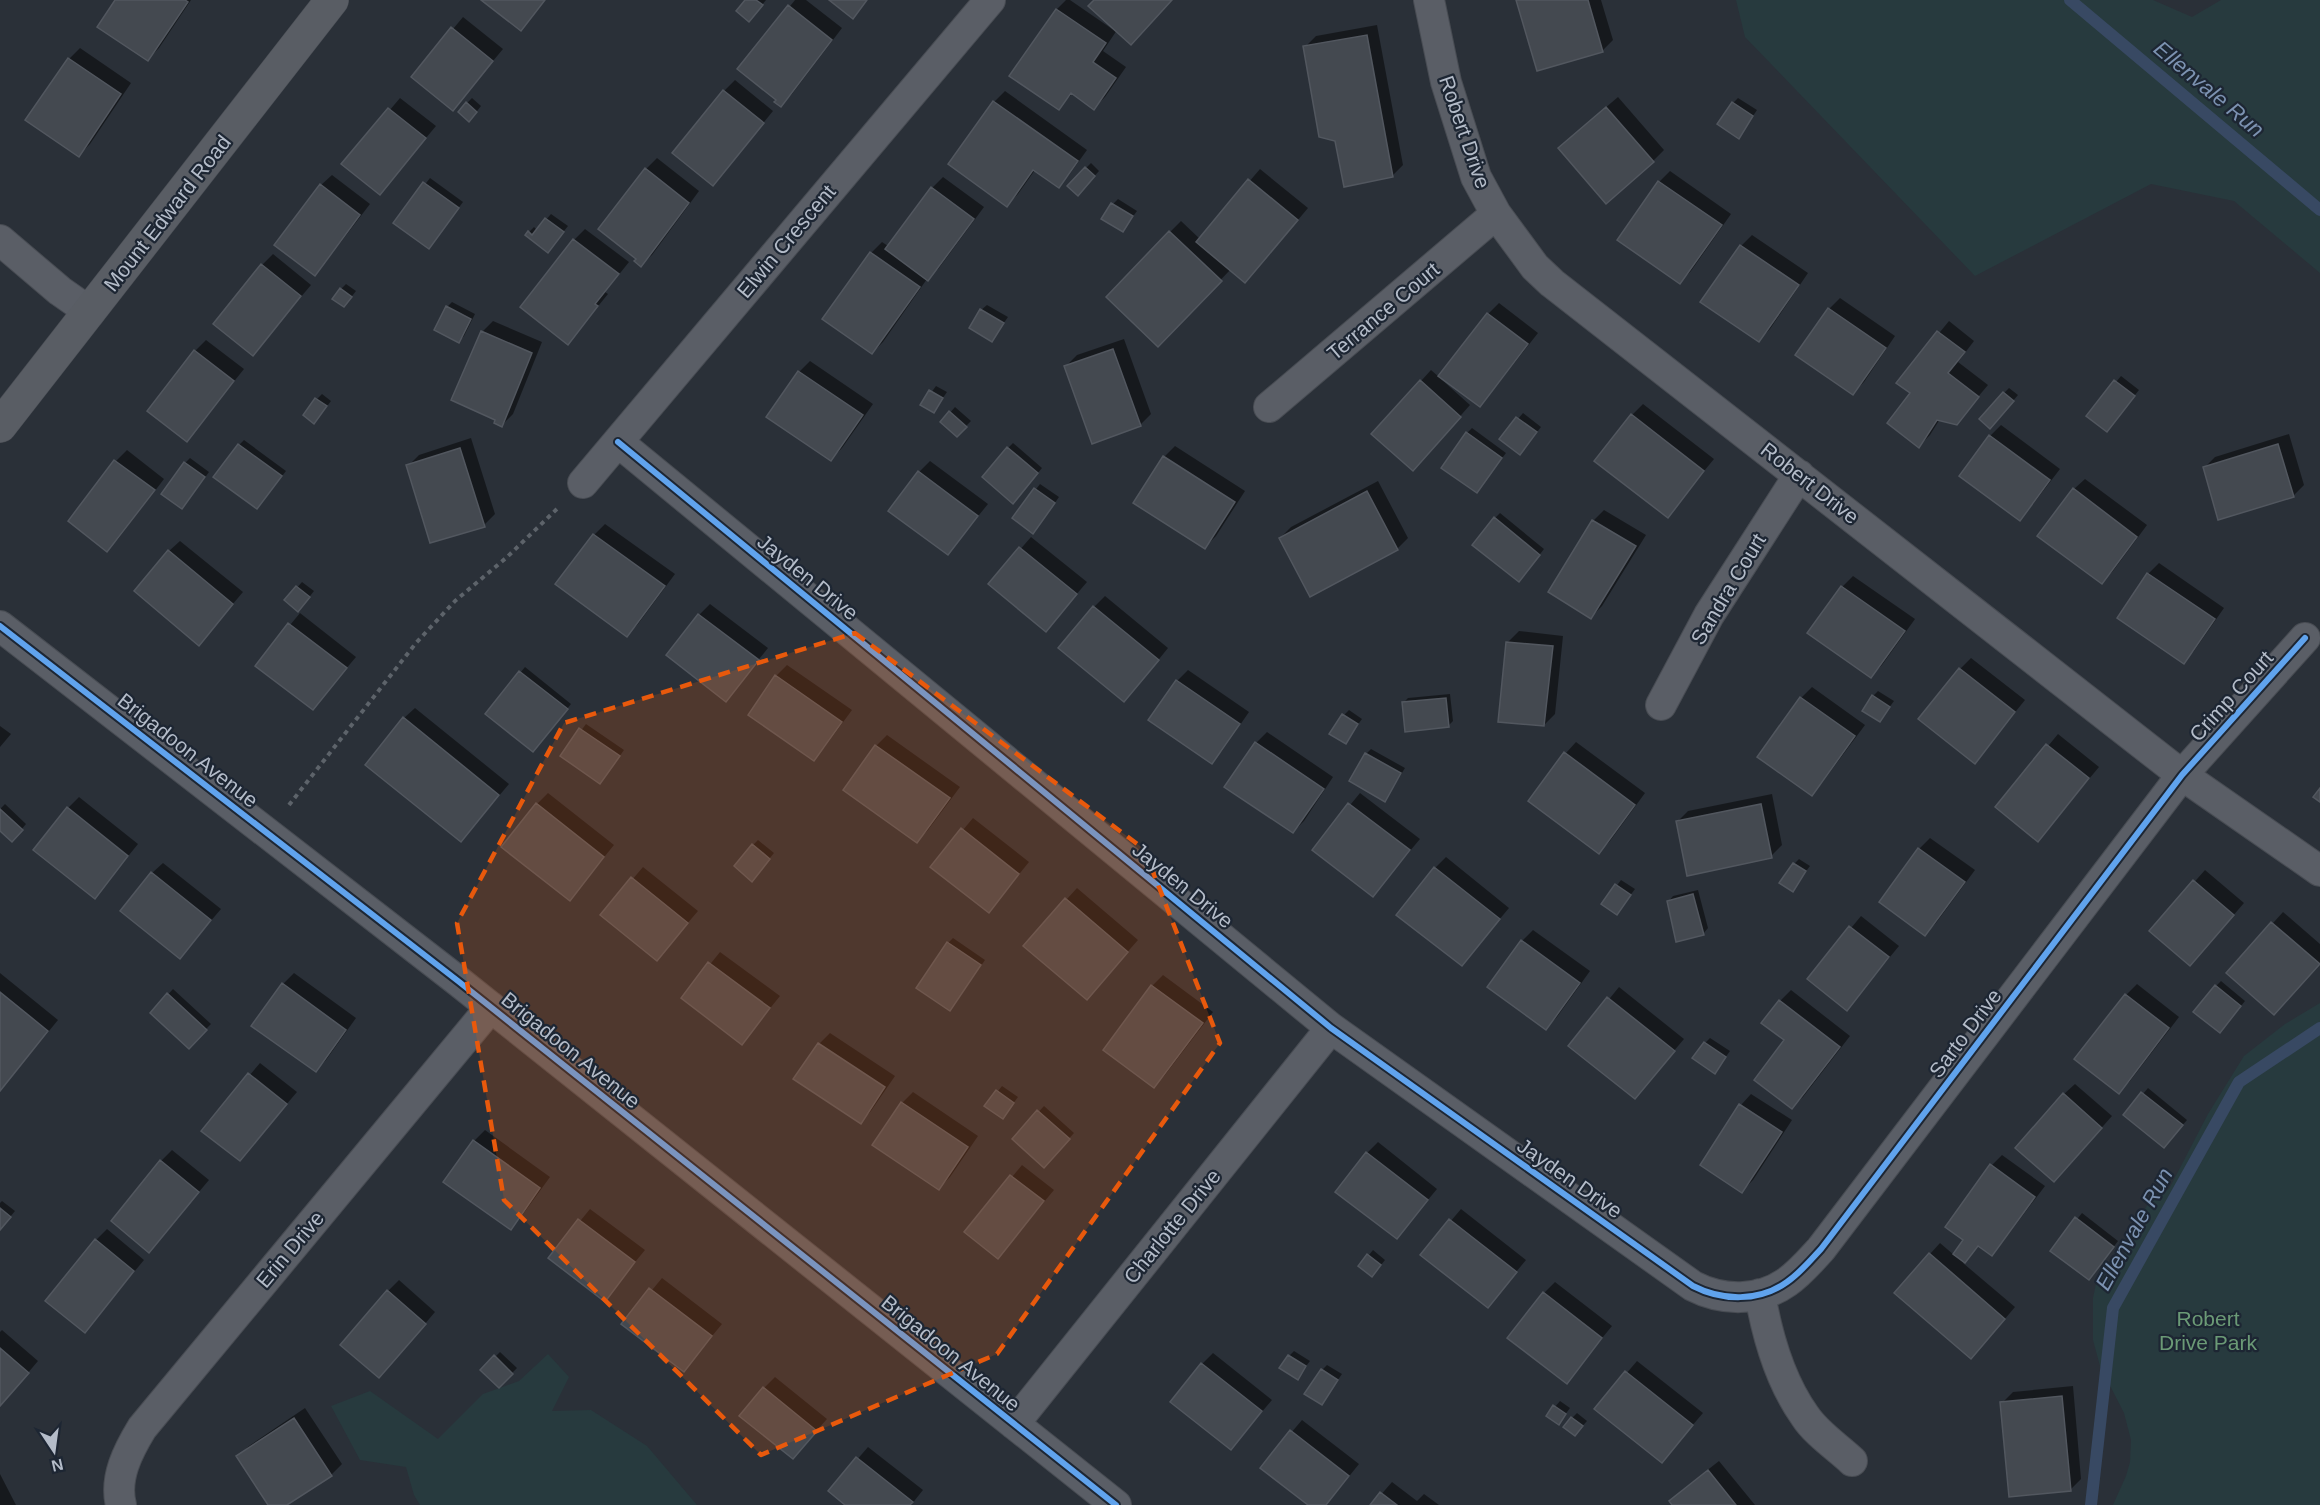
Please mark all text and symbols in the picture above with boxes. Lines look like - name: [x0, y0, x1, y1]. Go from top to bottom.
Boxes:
- water label: Ellenvale Run: [2149, 36, 2269, 142]
- street label: Robert Drive: [1435, 73, 1495, 191]
- street label: Mount Edward Road: [99, 130, 235, 296]
- street label: Elwin Crescent: [732, 180, 840, 302]
- street label: Terrance Court: [1322, 257, 1444, 364]
- street label: Robert Drive: [1756, 438, 1864, 528]
- street label: Jayden Drive: [753, 529, 863, 625]
- street label: Sandra Court: [1686, 529, 1770, 648]
- street label: Crimp Court: [2185, 646, 2278, 746]
- street label: Brigadoon Avenue: [113, 688, 263, 812]
- street label: Jayden Drive: [1128, 837, 1238, 933]
- street label: Sarto Drive: [1924, 984, 2006, 1082]
- street label: Brigadoon Avenue: [497, 987, 645, 1113]
- street label: Jayden Drive: [1513, 1133, 1627, 1223]
- street label: Charlotte Drive: [1119, 1164, 1225, 1288]
- water label: Ellenvale Run: [2090, 1164, 2178, 1294]
- street label: Erin Drive: [252, 1206, 328, 1292]
- street label: Brigadoon Avenue: [877, 1290, 1025, 1416]
- park label: Robert Drive Park: [2159, 1307, 2258, 1354]
- north arrow: [24, 1421, 84, 1481]
- text: N: [50, 1456, 65, 1475]

